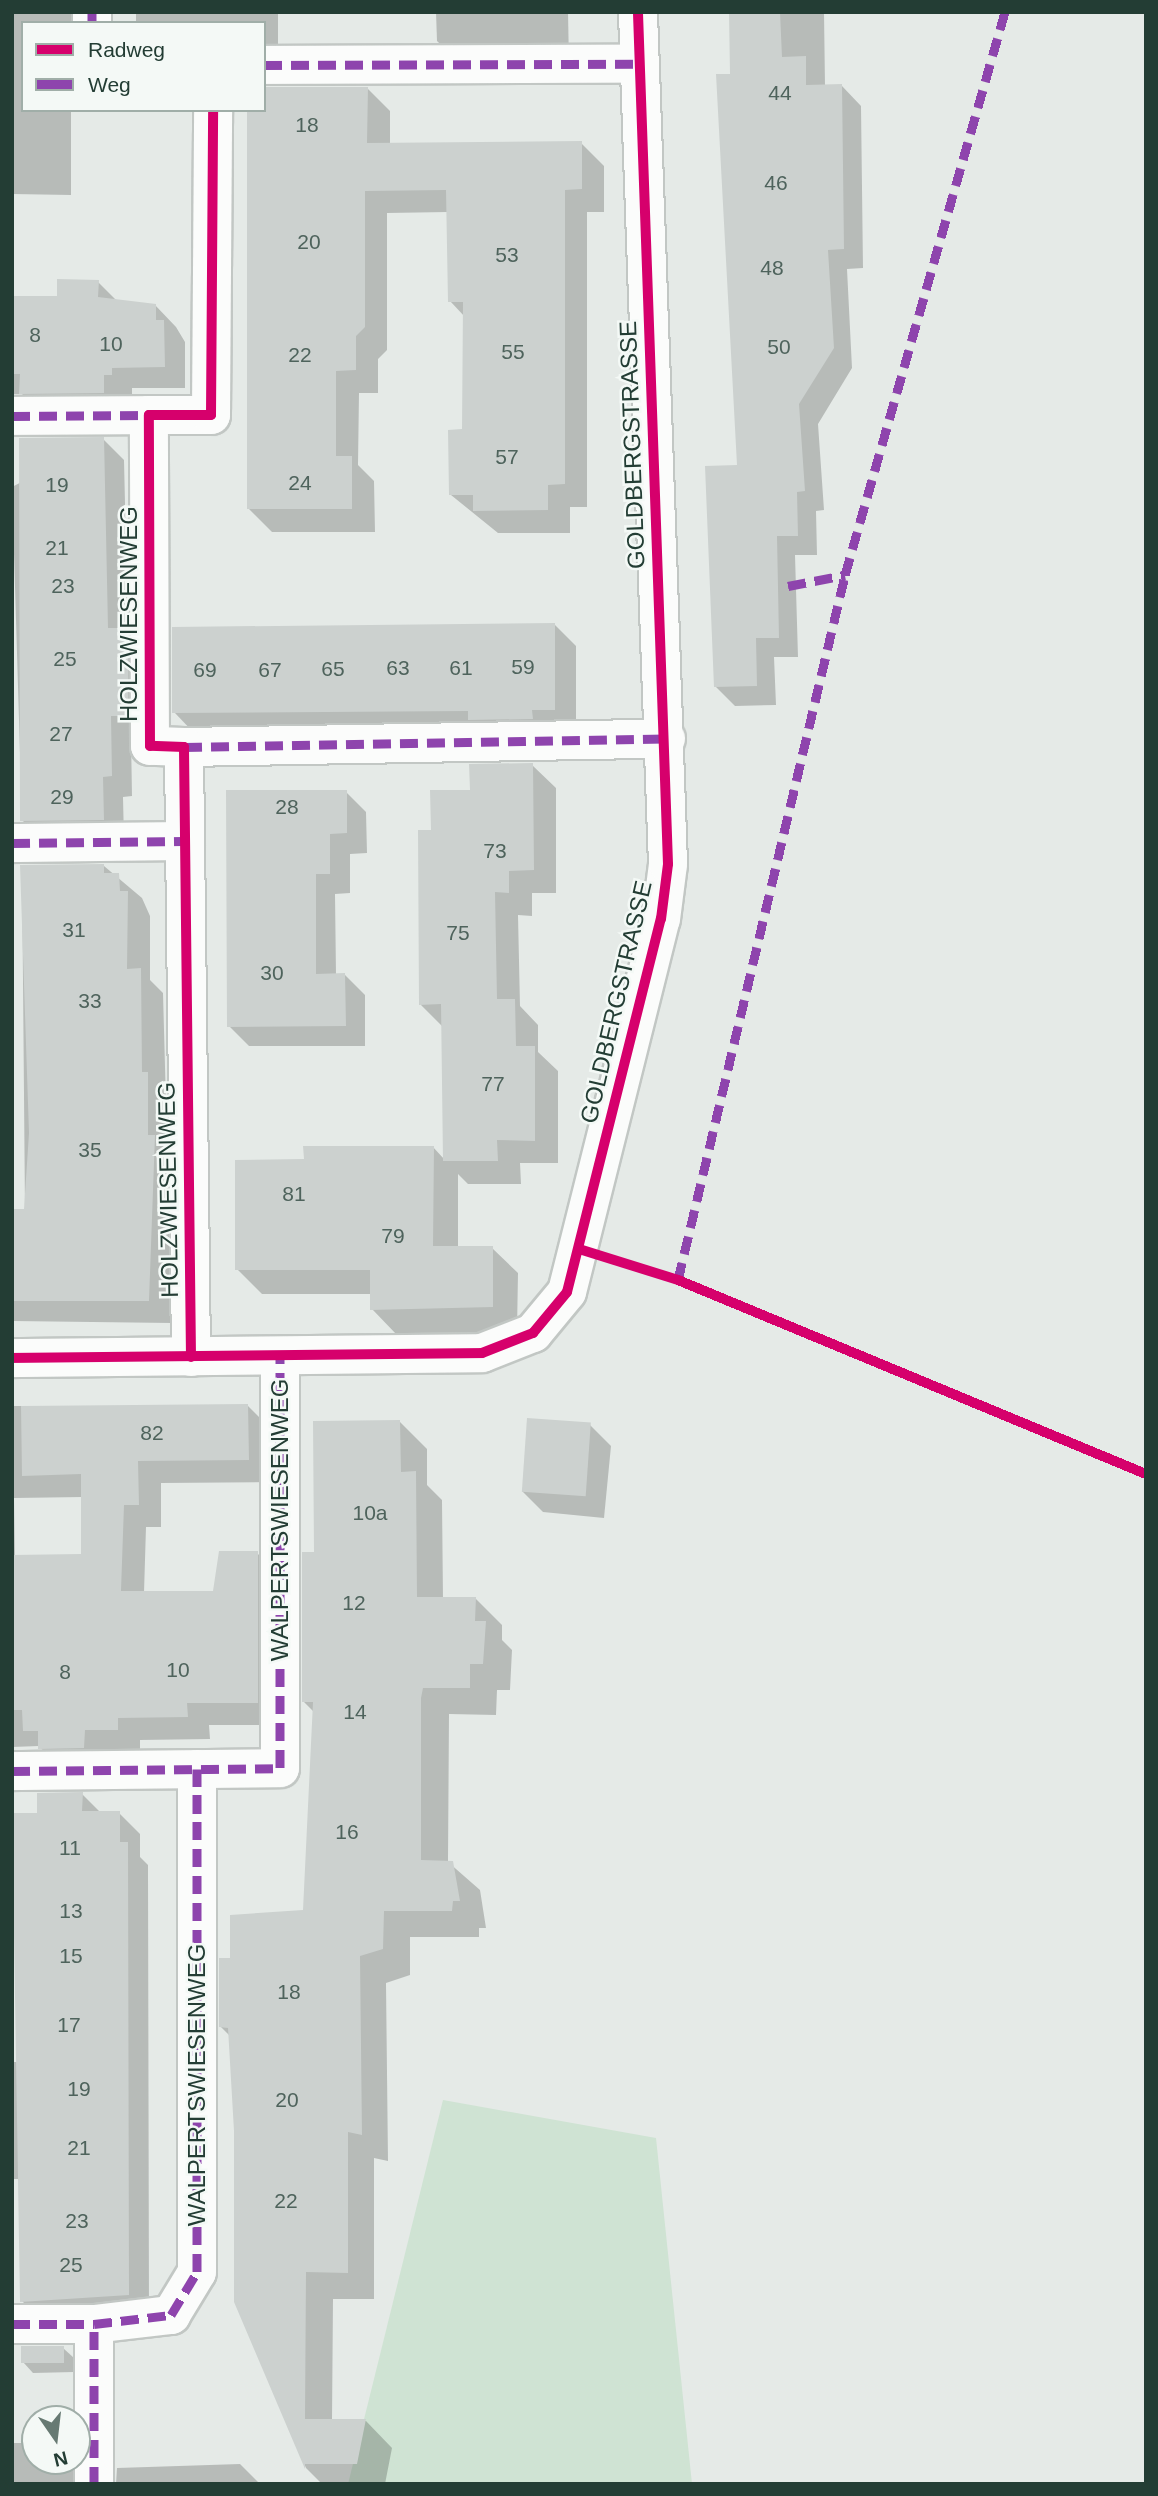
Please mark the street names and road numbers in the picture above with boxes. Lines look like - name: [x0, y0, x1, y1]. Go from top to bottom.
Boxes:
- street label: GOLDBERGSTRASSE: [613, 321, 651, 569]
- street label: HOLZWIESENWEG: [115, 506, 143, 722]
- street label: GOLDBERGSTRASSE: [574, 878, 658, 1126]
- street label: HOLZWIESENWEG: [152, 1082, 184, 1298]
- street label: WALPERTSWIESENWEG: [266, 1379, 294, 1661]
- street label: WALPERTSWIESENWEG: [183, 1944, 211, 2226]

